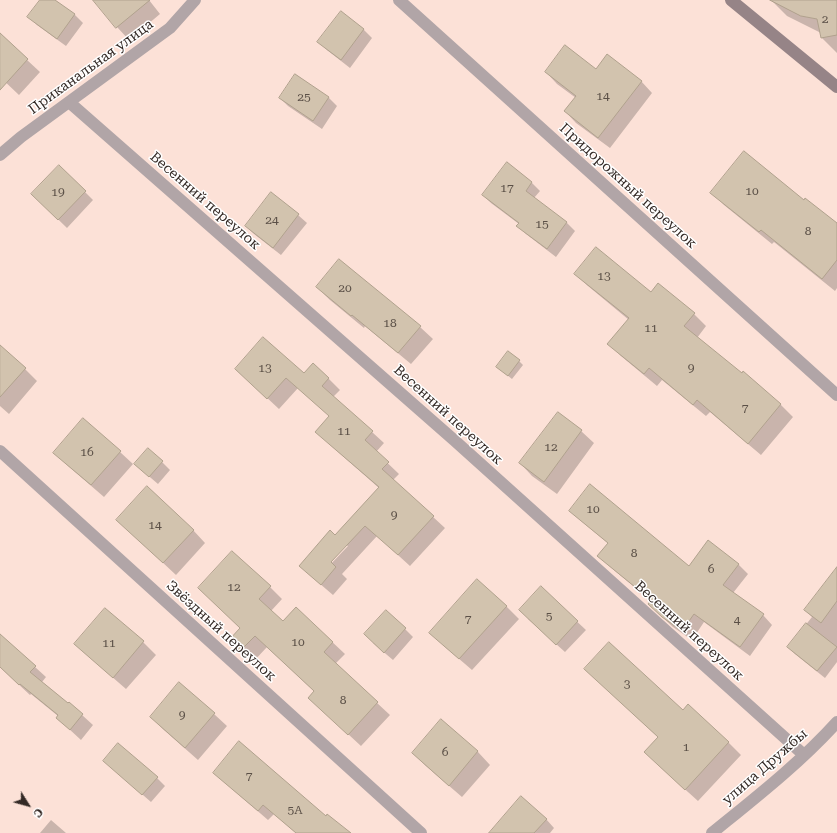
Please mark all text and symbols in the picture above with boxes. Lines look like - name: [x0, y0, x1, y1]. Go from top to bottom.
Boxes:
- house number: 2: [822, 12, 828, 26]
- street label: Приканальная улица: [25, 16, 157, 118]
- house number: 14: [596, 89, 610, 103]
- house number: 25: [297, 90, 311, 104]
- street label: Придорожный переулок: [556, 120, 700, 252]
- street label: Весенний переулок: [146, 148, 264, 254]
- house number: 17: [500, 181, 514, 195]
- house number: 10: [745, 184, 759, 198]
- house number: 19: [51, 185, 65, 199]
- house number: 24: [265, 213, 279, 227]
- house number: 15: [535, 217, 549, 231]
- house number: 8: [805, 224, 811, 238]
- house number: 13: [597, 269, 611, 283]
- house number: 20: [338, 281, 352, 295]
- house number: 18: [383, 316, 397, 330]
- house number: 11: [644, 321, 658, 335]
- house number: 13: [258, 361, 272, 375]
- house number: 9: [688, 361, 694, 375]
- street label: Весенний переулок: [390, 362, 506, 468]
- house number: 7: [742, 401, 748, 415]
- house number: 11: [337, 424, 351, 438]
- house number: 12: [544, 440, 558, 454]
- house number: 16: [80, 445, 94, 459]
- house number: 10: [586, 502, 600, 516]
- house number: 9: [391, 508, 397, 522]
- house number: 14: [148, 518, 162, 532]
- house number: 8: [631, 546, 637, 560]
- house number: 6: [708, 562, 714, 576]
- street label: Звёздный переулок: [163, 577, 279, 685]
- street label: Весенний переулок: [631, 578, 747, 684]
- house number: 12: [227, 580, 241, 594]
- house number: 5: [546, 609, 552, 623]
- house number: 7: [465, 612, 471, 626]
- house number: 4: [734, 613, 740, 627]
- house number: 10: [291, 635, 305, 649]
- house number: 11: [102, 636, 116, 650]
- house number: 3: [624, 677, 630, 691]
- house number: 8: [340, 693, 346, 707]
- house number: 9: [179, 708, 185, 722]
- street label: улица Дружбы: [719, 726, 811, 808]
- house number: 1: [683, 740, 689, 754]
- house number: 6: [442, 745, 448, 759]
- house number: 7: [246, 769, 252, 783]
- north arrow: [8, 785, 48, 825]
- house number: 5А: [287, 803, 303, 817]
- text: С: [30, 806, 45, 820]

